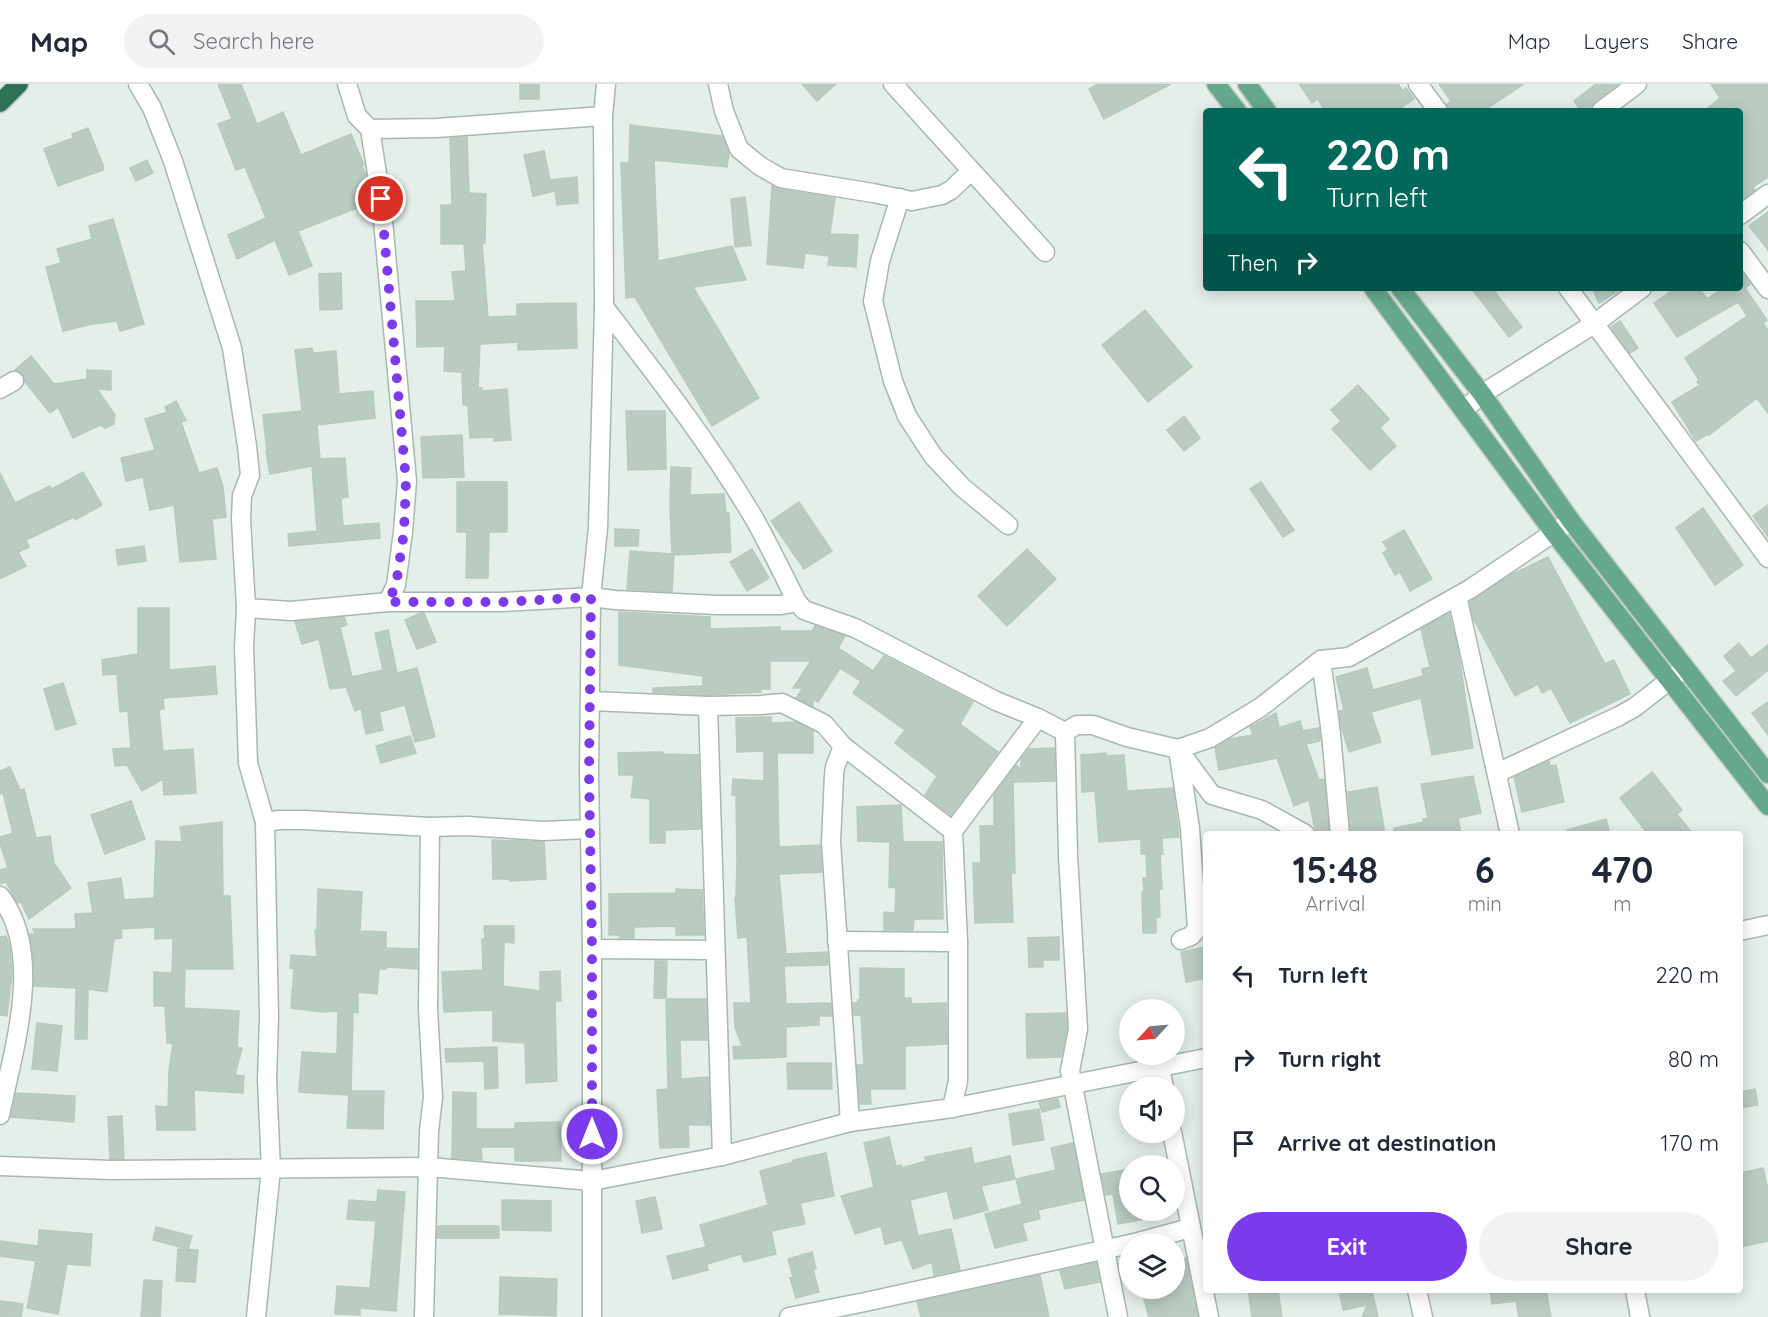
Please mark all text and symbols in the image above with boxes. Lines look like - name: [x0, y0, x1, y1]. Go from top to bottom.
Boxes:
- search box: [124, 14, 544, 68]
- text: Map: [30, 24, 88, 59]
- icon: search: [145, 25, 178, 58]
- text: Search here: [193, 27, 315, 55]
- text: Map: [1508, 28, 1551, 54]
- text: Layers: [1584, 28, 1649, 54]
- text: Share: [1682, 28, 1738, 54]
- text: 220 m: [1326, 128, 1450, 181]
- icon: left: [1227, 132, 1305, 210]
- pin: [355, 173, 406, 224]
- text: Turn left: [1326, 180, 1428, 214]
- icon: arrive: [364, 182, 397, 215]
- icon: right: [1290, 246, 1323, 279]
- text: Then: [1227, 249, 1278, 277]
- text: 15:48: [1293, 847, 1378, 892]
- text: 6: [1475, 847, 1495, 892]
- text: 470: [1591, 847, 1653, 892]
- text: Arrival: [1305, 891, 1365, 916]
- text: min: [1468, 891, 1502, 916]
- text: m: [1613, 891, 1632, 916]
- icon: left: [1227, 959, 1260, 992]
- text: Turn left: [1278, 961, 1368, 989]
- text: 220 m: [1655, 961, 1719, 989]
- north arrow: [1119, 999, 1185, 1065]
- map controls: [1119, 999, 1185, 1299]
- icon: right: [1227, 1043, 1260, 1076]
- text: Turn right: [1278, 1045, 1382, 1073]
- text: 80 m: [1668, 1045, 1719, 1073]
- button: sound: [1119, 1077, 1185, 1143]
- position arrow: [560, 1102, 624, 1166]
- icon: arrive: [1227, 1127, 1260, 1160]
- text: Arrive at destination: [1278, 1129, 1496, 1157]
- text: 170 m: [1660, 1129, 1719, 1157]
- button: search: [1119, 1155, 1185, 1221]
- button: Exit: [1227, 1212, 1467, 1281]
- button: Share: [1479, 1212, 1719, 1281]
- button: layers: [1119, 1233, 1185, 1299]

